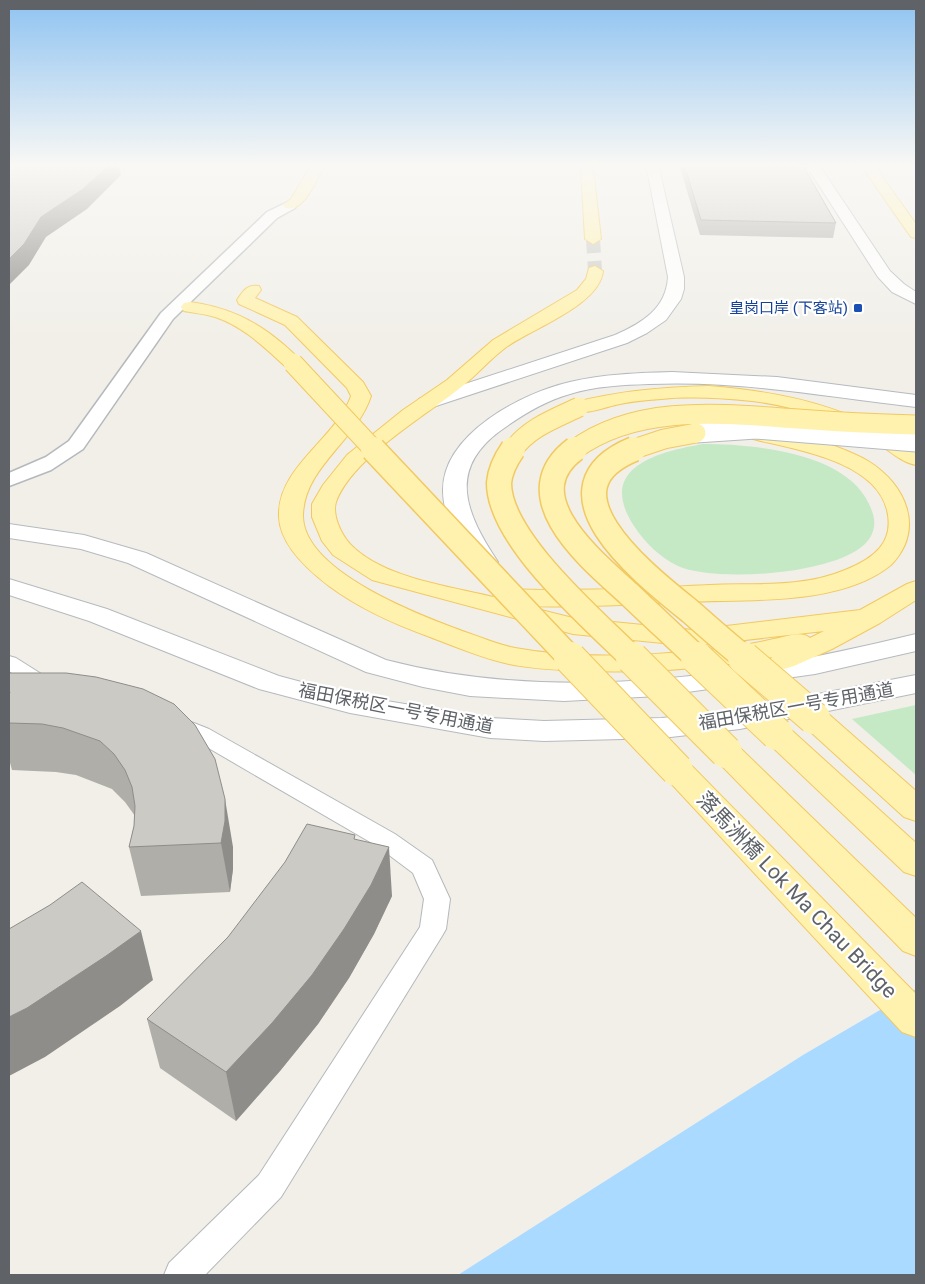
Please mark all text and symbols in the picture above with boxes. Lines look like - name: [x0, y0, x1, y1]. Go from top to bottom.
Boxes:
- place label: 皇岗口岸 (下客站): [729, 299, 848, 317]
- marker: 皇岗口岸 (下客站): [852, 302, 864, 314]
- street label: 福田保税区一号专用通道: [697, 678, 895, 734]
- street label: 福田保税区一号专用通道: [297, 679, 495, 737]
- street label: 落馬洲橋 Lok Ma Chau Bridge: [692, 787, 902, 1003]

